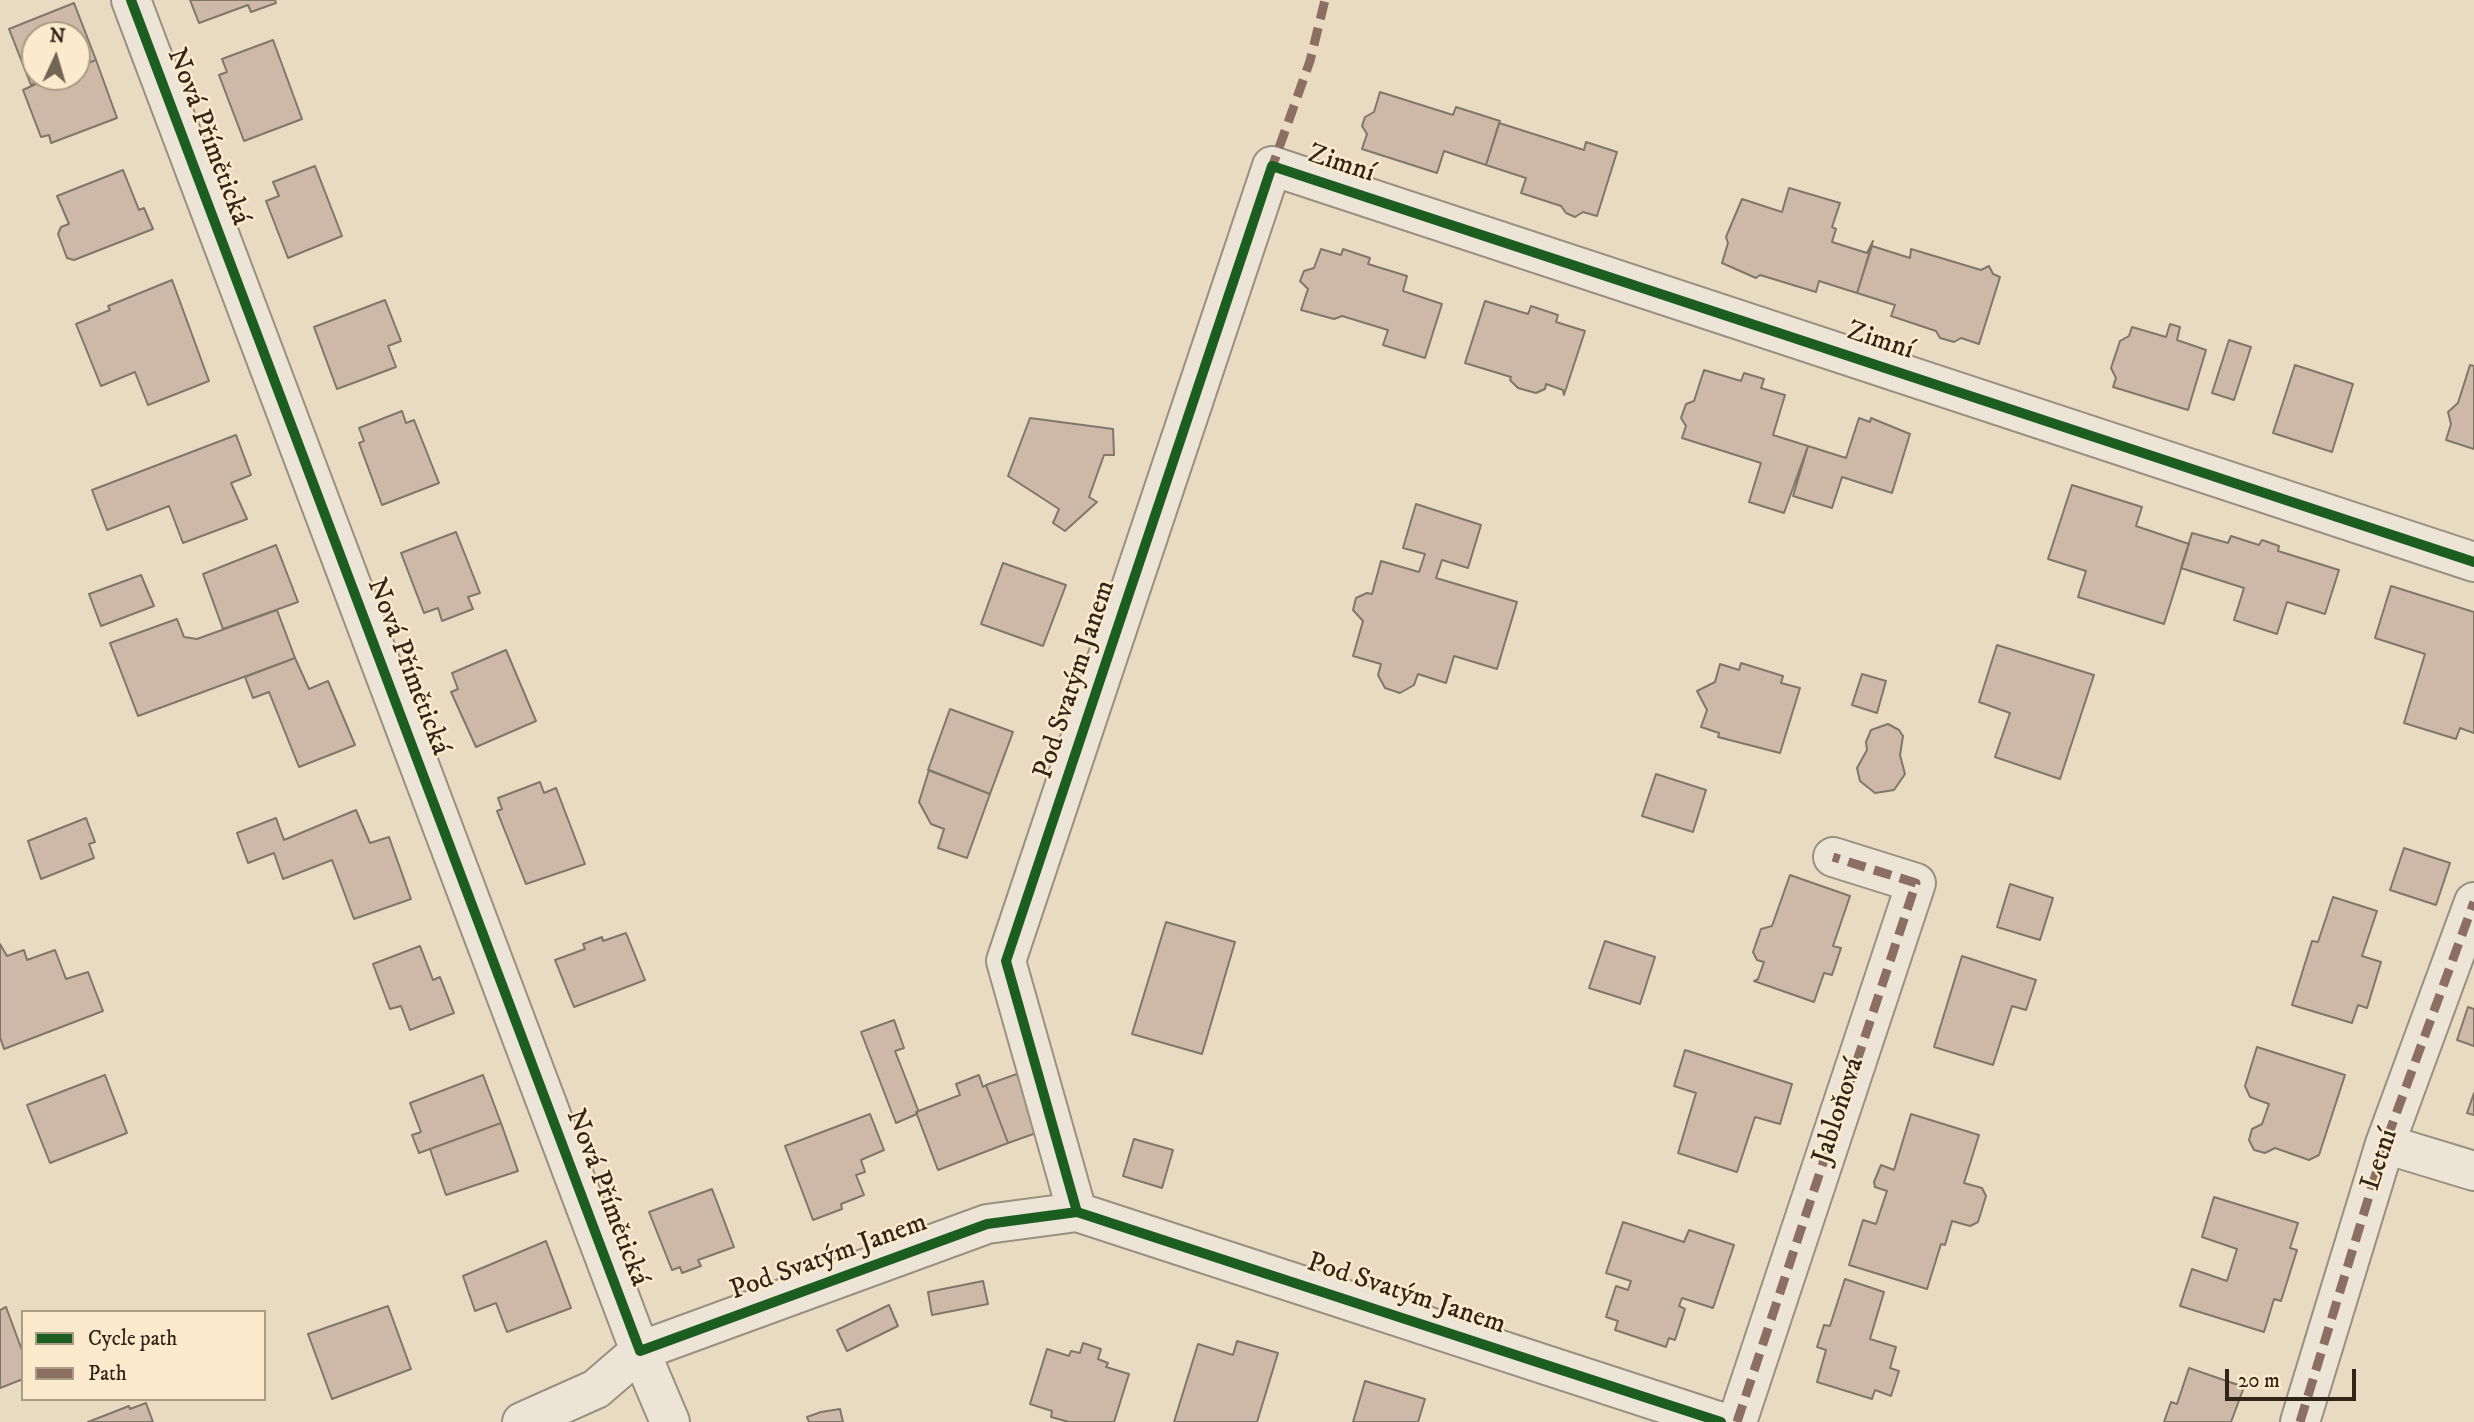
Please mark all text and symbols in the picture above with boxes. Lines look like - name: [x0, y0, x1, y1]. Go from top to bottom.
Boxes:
- north arrow: [21, 21, 91, 91]
- text: N: [49, 25, 66, 49]
- street label: Nová Přímětická: [158, 44, 256, 230]
- street label: Zimní: [1303, 139, 1379, 191]
- street label: Zimní: [1842, 316, 1918, 368]
- street label: Nová Přímětická: [358, 574, 456, 760]
- street label: Pod Svatým Janem: [1028, 576, 1124, 784]
- street label: Jabloňová: [1807, 1054, 1873, 1168]
- street label: Nová Přímětická: [557, 1105, 655, 1291]
- street label: Letní: [2355, 1125, 2407, 1195]
- street label: Pod Svatým Janem: [726, 1207, 932, 1309]
- street label: Pod Svatým Janem: [1302, 1247, 1510, 1343]
- legend: [21, 1310, 266, 1401]
- text: Cycle path: [88, 1326, 177, 1352]
- scale bar: [2229, 1356, 2360, 1400]
- text: Path: [88, 1361, 127, 1387]
- text: 20 m: [2238, 1368, 2280, 1394]

